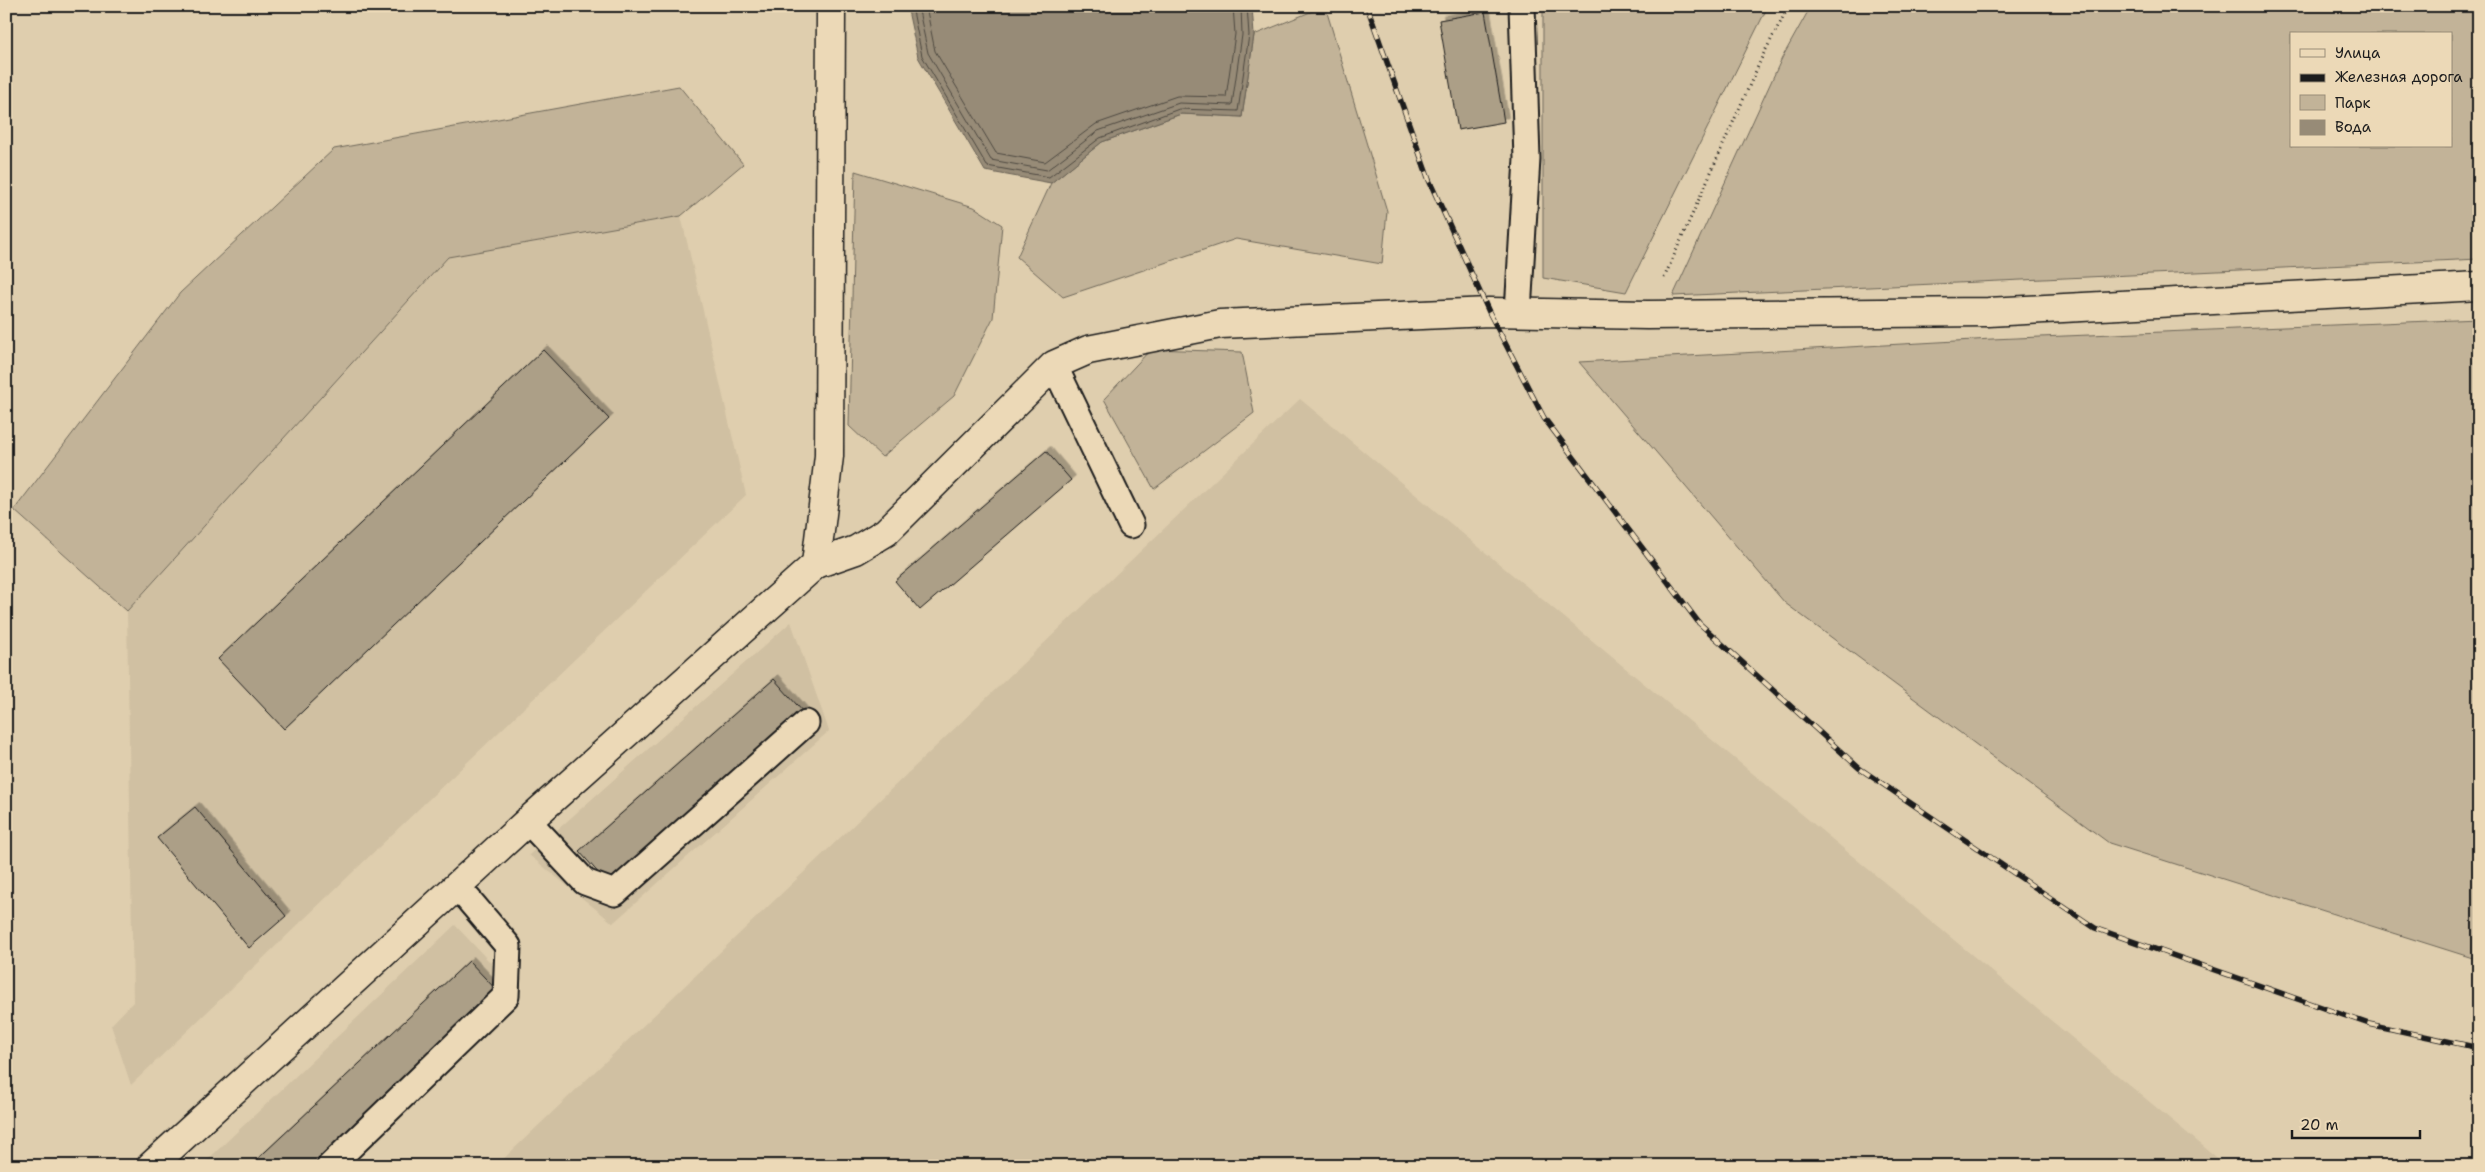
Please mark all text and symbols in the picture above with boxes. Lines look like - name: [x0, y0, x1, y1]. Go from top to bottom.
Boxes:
- legend: [2290, 32, 2452, 148]
- text: Улица: [2335, 43, 2381, 63]
- text: Железная дорога: [2335, 67, 2463, 87]
- text: Парк: [2335, 93, 2371, 113]
- text: Вода: [2335, 117, 2372, 137]
- scale bar: [2292, 1107, 2420, 1139]
- text: 20 m: [2300, 1115, 2339, 1135]

